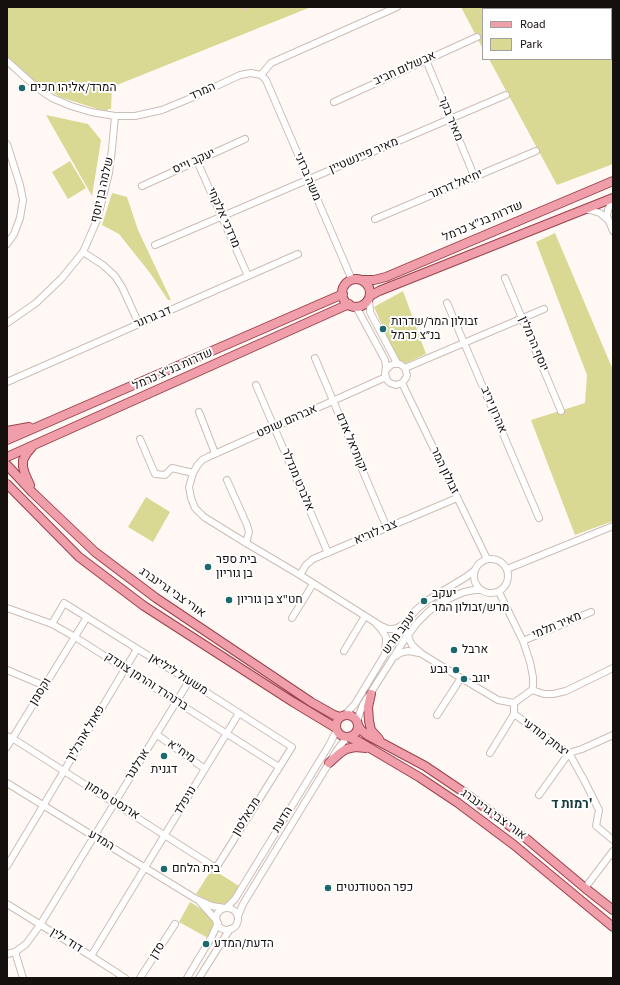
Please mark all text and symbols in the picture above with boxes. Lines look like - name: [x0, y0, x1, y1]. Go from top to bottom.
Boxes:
- legend: [482, 8, 612, 60]
- text: Road: [520, 16, 546, 33]
- text: Park: [520, 36, 542, 53]
- street label: אבשלום חביב: [372, 49, 438, 89]
- street label: המרד: [188, 80, 218, 104]
- place label: המרד/אליהו חכים: [30, 81, 116, 95]
- marker: המרד/אליהו חכים: [17, 83, 27, 93]
- street label: מאיר בקר: [435, 95, 465, 143]
- street label: מאיר פיינשטיין: [327, 135, 401, 177]
- street label: יעקב וייס: [170, 146, 218, 178]
- street label: משה ברזני: [290, 151, 324, 203]
- street label: שלמה בן יוסף: [88, 156, 118, 224]
- street label: יחיאל דרזנר: [427, 167, 485, 203]
- street label: מרדכי אלקחי: [203, 186, 243, 250]
- street label: שדרות בנ"צ כרמל: [441, 199, 525, 245]
- street label: דב גרונר: [132, 304, 174, 332]
- street label: יוסף הרמלין: [515, 314, 551, 374]
- place label: זבולון המר/שדרות בנ״צ כרמל: [391, 315, 478, 343]
- marker: זבולון המר/שדרות בנ״צ כרמל: [378, 324, 388, 334]
- street label: שדרות בנ"צ כרמל: [131, 346, 215, 394]
- street label: אהרון יריב: [477, 384, 509, 436]
- street label: אברהם שופט: [254, 402, 320, 442]
- street label: יקותיאל אדם: [332, 411, 370, 475]
- street label: זבולון המר: [427, 445, 461, 497]
- street label: אלברט מנדלר: [277, 447, 317, 513]
- street label: צבי לוריא: [352, 517, 400, 549]
- place label: בית ספר בן גוריון: [216, 553, 257, 581]
- marker: בית ספר בן גוריון: [203, 562, 213, 572]
- street label: אורי צבי גרינברג: [136, 565, 208, 621]
- place label: יעקב מרש/זבולון המר: [432, 587, 509, 615]
- place label: חט"צ בן גוריון: [237, 593, 303, 607]
- marker: חט"צ בן גוריון: [224, 595, 234, 605]
- marker: יעקב מרש/זבולון המר: [419, 596, 429, 606]
- street label: יעקב מרש: [380, 609, 420, 657]
- street label: מאיר תלמי: [530, 609, 584, 643]
- place label: ארבל: [462, 643, 488, 657]
- marker: ארבל: [449, 645, 459, 655]
- street label: ברנהרד והרמן צונדק: [102, 650, 190, 714]
- street label: משעול ליליאן: [146, 651, 210, 699]
- place label: גבע: [430, 663, 448, 677]
- marker: גבע: [451, 665, 461, 675]
- place label: יוגב: [472, 672, 490, 686]
- marker: יוגב: [459, 674, 469, 684]
- street label: וקסמן: [27, 676, 55, 708]
- street label: פאול אהרליך: [63, 703, 109, 765]
- street label: יצחק מודעי: [519, 716, 571, 760]
- street label: מיח"א: [164, 737, 198, 767]
- street label: ארלנגר: [123, 747, 153, 783]
- marker: דגנית: [159, 751, 169, 761]
- place label: דגנית: [151, 763, 177, 777]
- street label: ארנסט סימון: [82, 779, 142, 823]
- street label: נויפלד: [172, 784, 200, 818]
- street label: אורי צבי גרינברג: [457, 786, 529, 844]
- street label: מכאלסון: [230, 795, 264, 839]
- district label: רמות ד': [551, 797, 593, 813]
- street label: הדעת: [270, 804, 296, 836]
- street label: המדע: [85, 828, 117, 854]
- place label: בית הלחם: [172, 862, 220, 876]
- marker: בית הלחם: [159, 864, 169, 874]
- place label: כפר הסטודנטים: [336, 881, 413, 895]
- marker: כפר הסטודנטים: [323, 883, 333, 893]
- street label: דוד ילין: [47, 926, 85, 956]
- place label: הדעת/המדע: [214, 937, 274, 951]
- marker: הדעת/המדע: [201, 939, 211, 949]
- street label: סדן: [147, 940, 169, 962]

